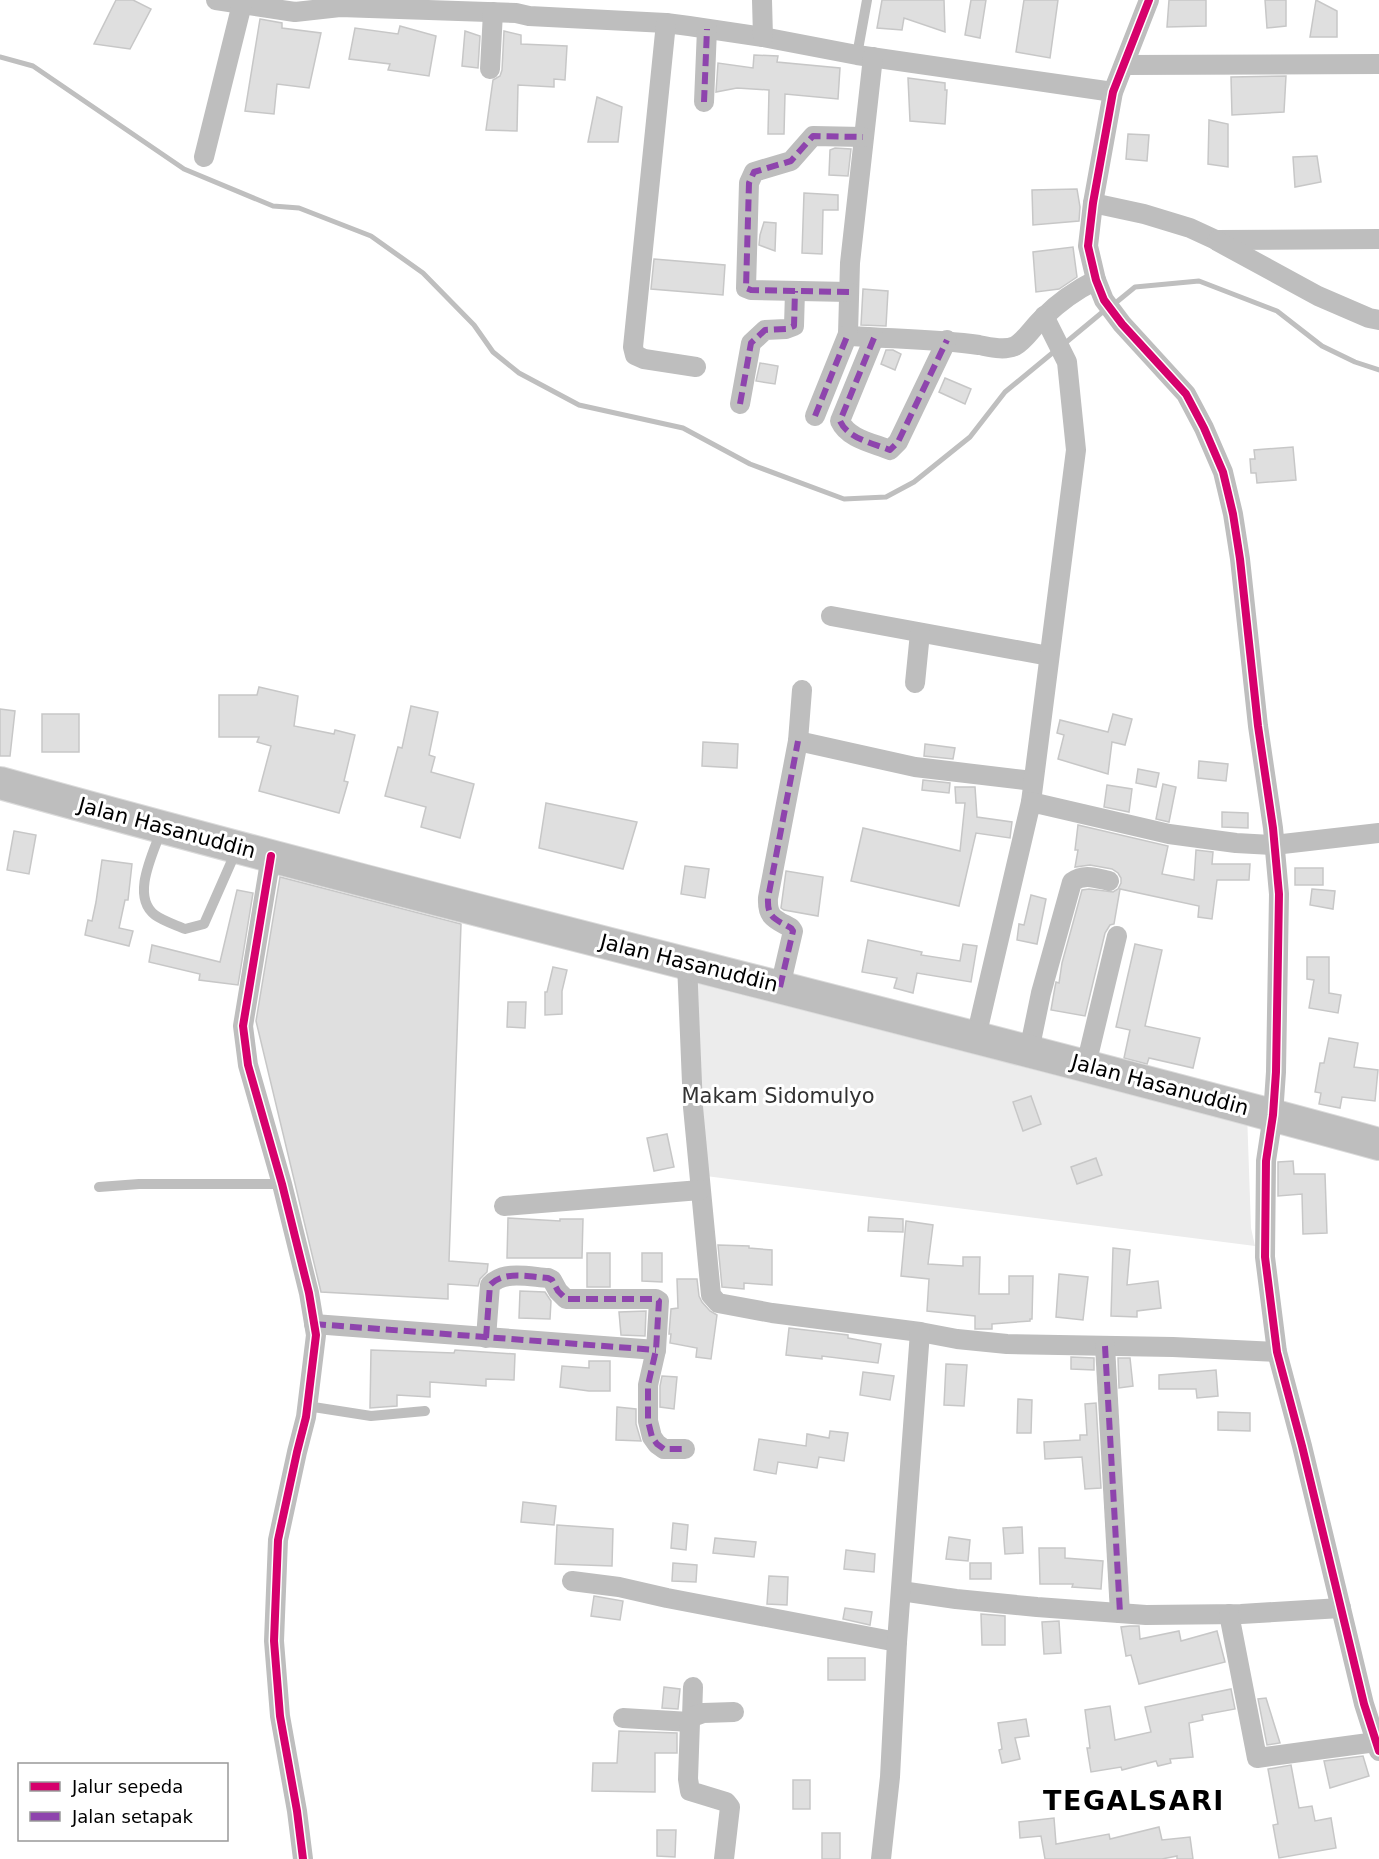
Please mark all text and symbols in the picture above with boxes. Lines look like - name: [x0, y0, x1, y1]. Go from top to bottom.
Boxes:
- street label: Jalan Hasanuddin: [74, 792, 258, 863]
- street label: Jalan Hasanuddin: [596, 929, 781, 997]
- street label: Jalan Hasanuddin: [1067, 1049, 1251, 1120]
- park label: Makam Sidomulyo: [682, 1084, 875, 1108]
- legend: [18, 1763, 228, 1841]
- text: Jalur sepeda: [71, 1776, 183, 1797]
- district label: TEGALSARI: [1043, 1785, 1225, 1816]
- text: Jalan setapak: [71, 1806, 193, 1827]

